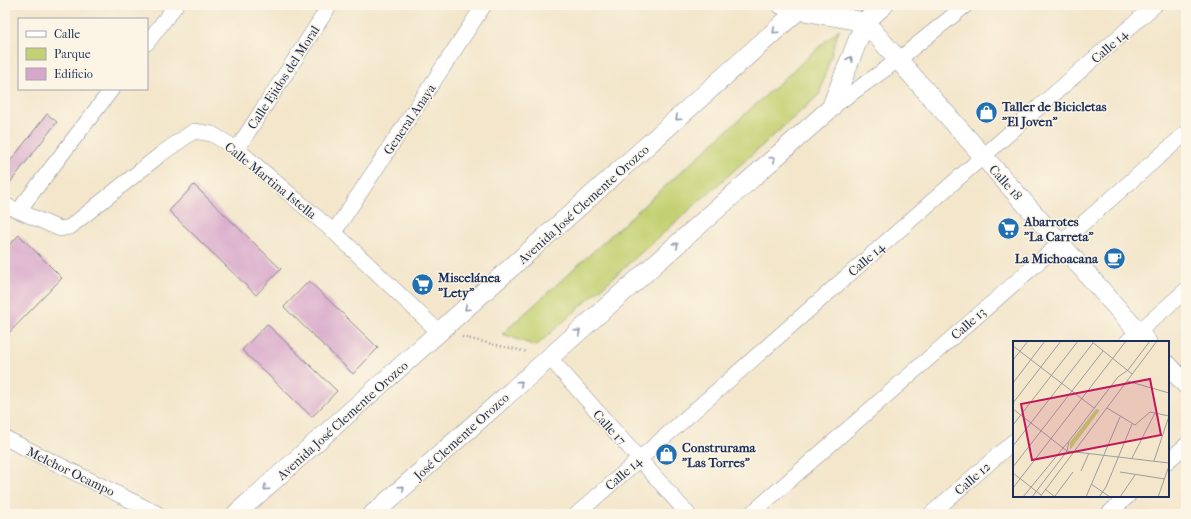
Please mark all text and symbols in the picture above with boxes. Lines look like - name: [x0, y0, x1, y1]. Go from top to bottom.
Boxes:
- legend: [18, 18, 148, 90]
- street label: Calle Ejidos del Moral: [244, 22, 323, 132]
- one-way arrow: [772, 26, 780, 34]
- street label: Calle 14: [1088, 26, 1131, 66]
- text: Calle: [54, 27, 80, 41]
- text: Parque: [54, 47, 91, 61]
- one-way arrow: [846, 55, 854, 62]
- text: Edificio: [54, 67, 93, 81]
- street label: General Anaya: [380, 80, 439, 157]
- place label: Taller de Bicicletas "El Joven": [1001, 99, 1107, 130]
- shop icon: Taller de Bicicletas "El Joven": [973, 100, 999, 126]
- one-way arrow: [676, 113, 683, 120]
- street label: Calle Martina Istella: [222, 139, 320, 223]
- street label: Avenida José Clemente Orozco: [514, 141, 652, 268]
- one-way arrow: [768, 157, 775, 164]
- street label: Calle 18: [986, 162, 1025, 203]
- place label: Abarrotes "La Carreta": [1023, 214, 1094, 244]
- supermarket icon: Abarrotes "La Carreta": [995, 215, 1021, 241]
- street label: Calle 14: [845, 239, 888, 279]
- one-way arrow: [671, 243, 678, 250]
- cafe icon: La Michoacana: [1101, 245, 1127, 271]
- place label: La Michoacana: [1015, 251, 1099, 266]
- place label: Miscelánea "Lety": [437, 270, 501, 301]
- supermarket icon: Miscelánea "Lety": [410, 271, 436, 297]
- one-way arrow: [464, 303, 472, 310]
- street label: Calle 13: [948, 304, 989, 343]
- one-way arrow: [574, 329, 581, 336]
- inset map: [1013, 341, 1169, 497]
- street label: Avenida José Clemente Orozco: [273, 357, 411, 484]
- one-way arrow: [515, 381, 523, 388]
- street label: José Clemente Orozco: [410, 389, 512, 484]
- street label: Calle 17: [590, 407, 629, 448]
- place label: Construrama "Las Torres": [681, 440, 757, 470]
- shop icon: Construrama "Las Torres": [653, 441, 679, 467]
- street label: Melchor Ocampo: [24, 444, 118, 499]
- street label: Calle 14: [602, 453, 645, 493]
- street label: Calle 12: [951, 459, 993, 498]
- one-way arrow: [263, 483, 271, 490]
- one-way arrow: [397, 485, 405, 493]

